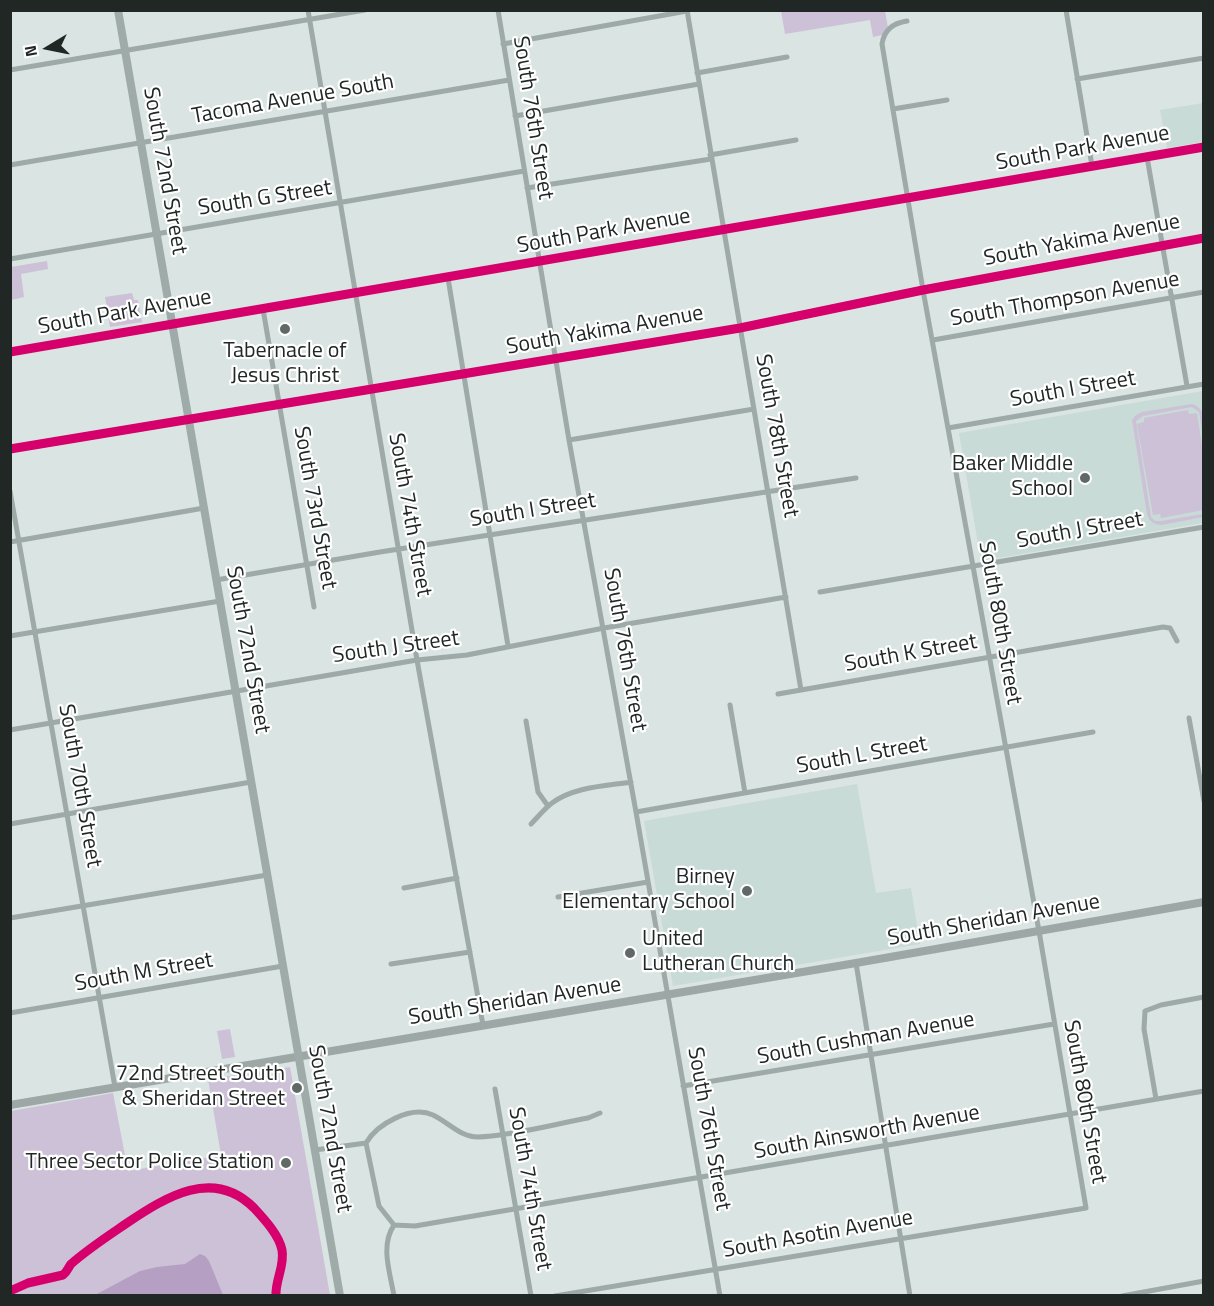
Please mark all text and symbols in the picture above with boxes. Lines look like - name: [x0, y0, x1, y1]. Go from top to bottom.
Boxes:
- north arrow: [18, 18, 78, 78]
- street label: South 76th Street: [506, 34, 558, 202]
- text: N: [17, 44, 43, 59]
- street label: Tacoma Avenue South: [190, 69, 396, 131]
- street label: South 72nd Street: [136, 85, 192, 257]
- street label: South Park Avenue: [994, 121, 1172, 177]
- street label: South G Street: [196, 175, 334, 223]
- street label: South Park Avenue: [515, 204, 693, 260]
- street label: South Yakima Avenue: [982, 209, 1182, 273]
- street label: South Thompson Avenue: [949, 267, 1181, 333]
- street label: South Park Avenue: [36, 285, 214, 341]
- street label: South Yakima Avenue: [504, 301, 706, 361]
- marker: Tabernacle of Jesus Christ: [278, 322, 292, 336]
- place label: Tabernacle of Jesus Christ: [223, 339, 347, 390]
- street label: South 78th Street: [749, 352, 803, 520]
- street label: South I Street: [1008, 366, 1138, 414]
- street label: South 73rd Street: [287, 425, 341, 591]
- street label: South 74th Street: [382, 431, 436, 599]
- place label: Baker Middle School: [952, 452, 1073, 504]
- marker: Baker Middle School: [1078, 471, 1092, 485]
- street label: South I Street: [468, 488, 598, 534]
- street label: South J Street: [1015, 507, 1145, 555]
- street label: South 80th Street: [972, 539, 1026, 707]
- street label: South 72nd Street: [219, 564, 275, 736]
- street label: South 76th Street: [597, 566, 651, 734]
- street label: South J Street: [331, 626, 461, 670]
- street label: South K Street: [843, 629, 979, 679]
- street label: South 70th Street: [52, 702, 106, 870]
- street label: South L Street: [795, 732, 929, 780]
- place label: Birney Elementary School: [562, 865, 735, 916]
- marker: Birney Elementary School: [740, 884, 754, 898]
- street label: South Sheridan Avenue: [886, 889, 1102, 953]
- place label: United Lutheran Church: [642, 927, 794, 978]
- marker: United Lutheran Church: [623, 946, 637, 960]
- street label: South M Street: [73, 948, 215, 998]
- street label: South Sheridan Avenue: [407, 972, 623, 1032]
- street label: South Cushman Avenue: [755, 1007, 977, 1071]
- street label: South 80th Street: [1057, 1018, 1111, 1186]
- street label: South 72nd Street: [301, 1043, 357, 1215]
- street label: South 76th Street: [681, 1045, 735, 1213]
- place label: 72nd Street South & Sheridan Street: [116, 1062, 285, 1114]
- marker: 72nd Street South & Sheridan Street: [290, 1081, 304, 1095]
- street label: South Ainsworth Avenue: [752, 1100, 982, 1166]
- street label: South 74th Street: [502, 1105, 556, 1273]
- place label: Three Sector Police Station: [25, 1150, 274, 1176]
- marker: Three Sector Police Station: [279, 1156, 293, 1170]
- street label: South Asotin Avenue: [721, 1205, 915, 1265]

